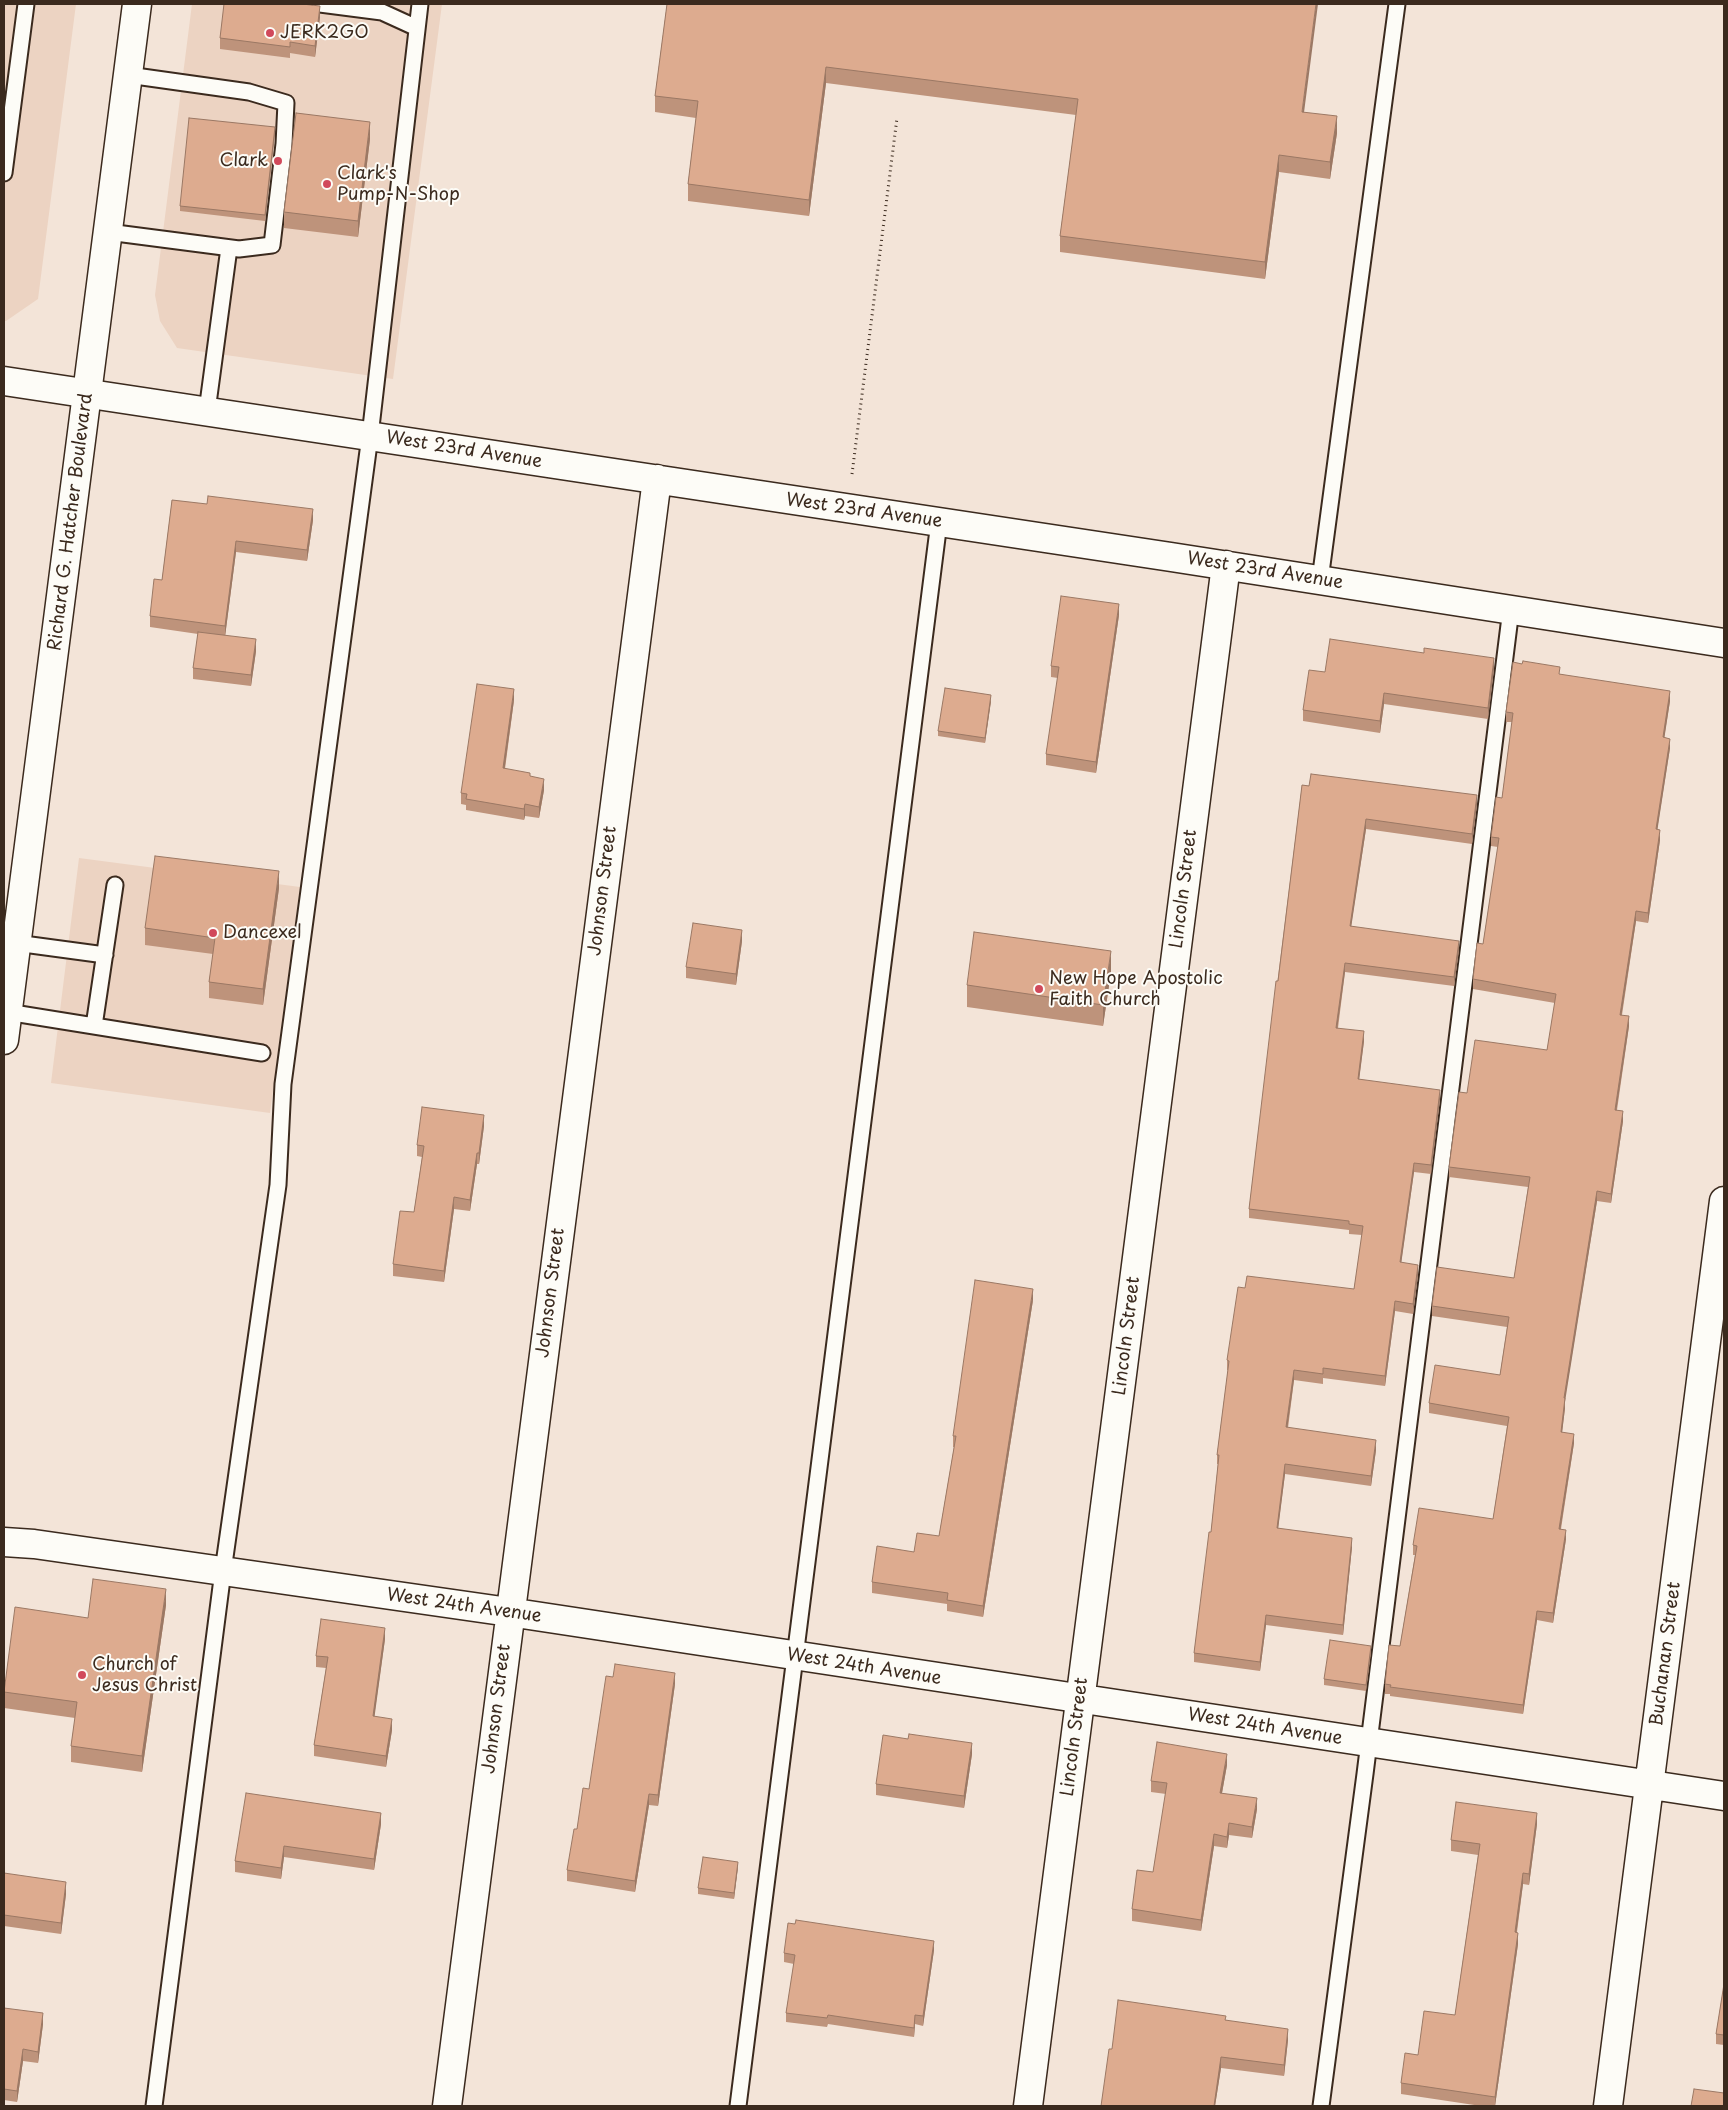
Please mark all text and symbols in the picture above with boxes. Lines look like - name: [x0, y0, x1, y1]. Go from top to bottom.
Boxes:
- place label: JERK2GO: [280, 22, 369, 44]
- marker: JERK2GO: [264, 27, 276, 39]
- place label: Clark: [220, 150, 268, 172]
- marker: Clark: [272, 155, 284, 167]
- place label: Clark's Pump-N-Shop: [337, 163, 460, 205]
- marker: Clark's Pump-N-Shop: [321, 178, 333, 190]
- street label: Richard G. Hatcher Boulevard: [44, 392, 98, 652]
- street label: West 23rd Avenue: [384, 427, 544, 473]
- street label: West 23rd Avenue: [784, 489, 944, 533]
- street label: West 23rd Avenue: [1185, 548, 1345, 594]
- street label: Johnson Street: [584, 825, 622, 957]
- street label: Lincoln Street: [1166, 828, 1202, 950]
- place label: Dancexel: [223, 922, 302, 944]
- marker: Dancexel: [207, 927, 219, 939]
- place label: New Hope Apostolic Faith Church: [1049, 968, 1223, 1011]
- marker: New Hope Apostolic Faith Church: [1033, 983, 1045, 995]
- street label: Johnson Street: [532, 1227, 570, 1359]
- street label: Lincoln Street: [1109, 1275, 1145, 1397]
- street label: Buchanan Street: [1646, 1581, 1686, 1727]
- street label: West 24th Avenue: [385, 1584, 543, 1628]
- street label: Johnson Street: [478, 1643, 516, 1775]
- street label: West 24th Avenue: [785, 1644, 943, 1690]
- place label: Church of Jesus Christ: [92, 1654, 197, 1696]
- marker: Church of Jesus Christ: [76, 1669, 88, 1681]
- street label: Lincoln Street: [1057, 1676, 1093, 1798]
- street label: West 24th Avenue: [1186, 1704, 1344, 1750]

